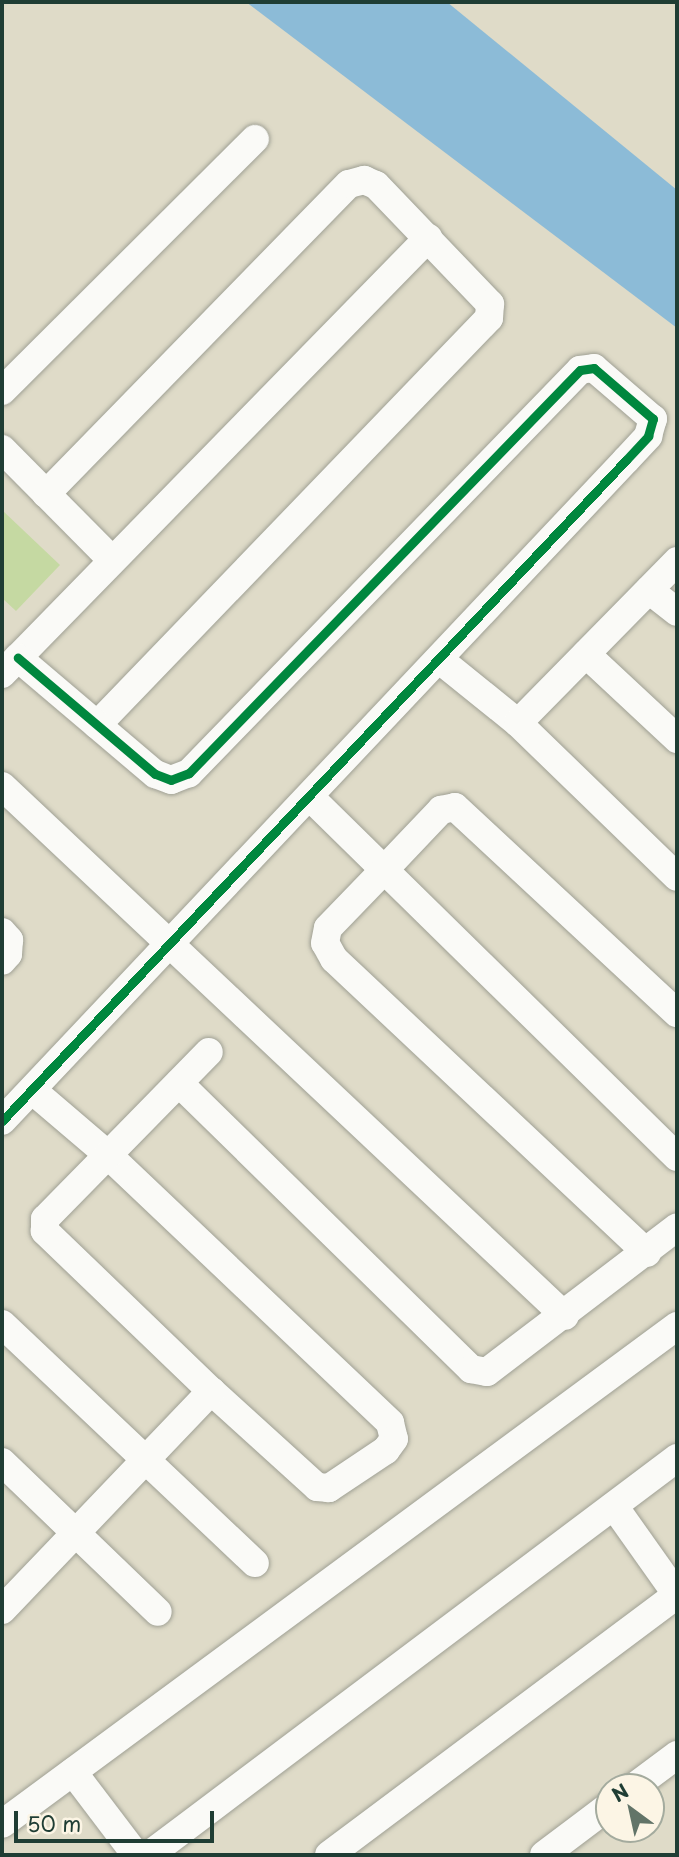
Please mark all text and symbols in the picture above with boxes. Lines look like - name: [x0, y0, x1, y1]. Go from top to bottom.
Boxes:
- north arrow: [595, 1773, 665, 1843]
- text: N: [606, 1776, 634, 1808]
- scale bar: [18, 1798, 217, 1842]
- text: 50 m: [27, 1807, 81, 1839]

